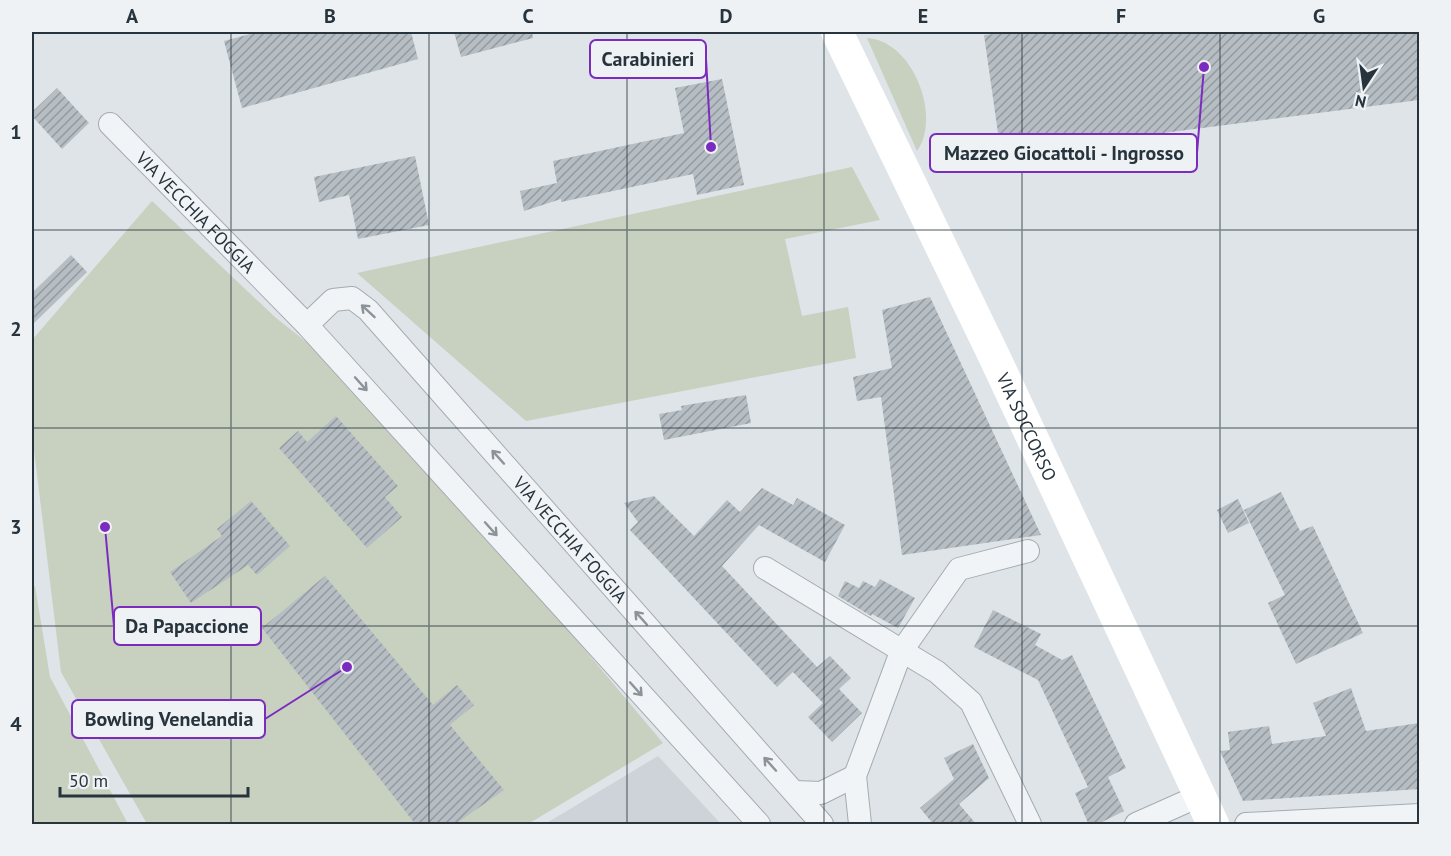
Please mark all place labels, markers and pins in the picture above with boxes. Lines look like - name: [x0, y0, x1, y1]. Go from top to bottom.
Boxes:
- callout: Carabinieri: [590, 40, 706, 78]
- callout: Mazzeo Giocattoli - Ingrosso: [930, 134, 1197, 172]
- callout: Da Papaccione: [114, 607, 261, 645]
- callout: Bowling Venelandia: [72, 700, 265, 738]

